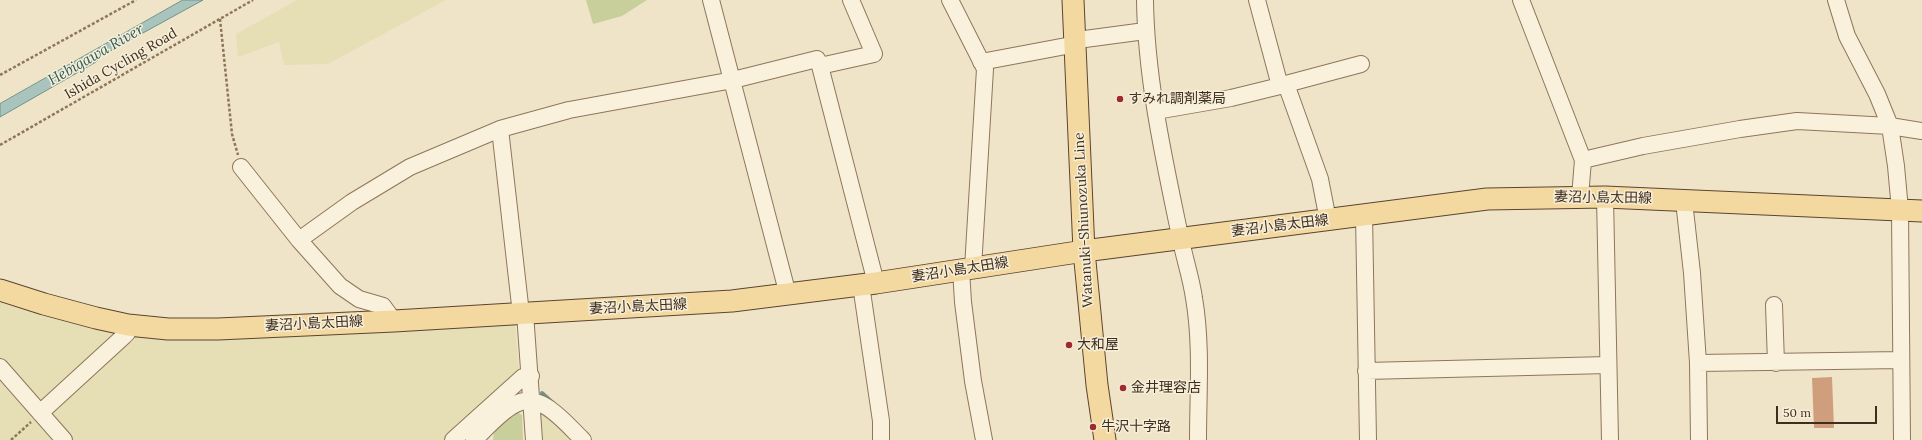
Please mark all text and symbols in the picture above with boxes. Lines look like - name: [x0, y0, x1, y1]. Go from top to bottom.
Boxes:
- water label: Hebigawa River: [45, 20, 147, 90]
- street label: Ishida Cycling Road: [62, 25, 180, 103]
- place label: すみれ調剤薬局: [1128, 91, 1226, 107]
- marker: すみれ調剤薬局: [1115, 94, 1125, 104]
- street label: Watanuki-Shiunozuka Line: [1071, 132, 1097, 308]
- street label: 妻沼小島太田線: [1554, 189, 1652, 207]
- street label: 妻沼小島太田線: [1230, 212, 1330, 240]
- street label: 妻沼小島太田線: [910, 254, 1010, 286]
- street label: 妻沼小島太田線: [589, 296, 687, 318]
- street label: 妻沼小島太田線: [265, 313, 363, 335]
- place label: 大和屋: [1077, 337, 1119, 353]
- marker: 大和屋: [1064, 340, 1074, 350]
- place label: 金井理容店: [1131, 380, 1201, 396]
- marker: 金井理容店: [1118, 383, 1128, 393]
- scale bar: [1778, 398, 1879, 424]
- text: 50 m: [1783, 405, 1811, 420]
- place label: 牛沢十字路: [1101, 419, 1171, 435]
- marker: 牛沢十字路: [1088, 422, 1098, 432]

